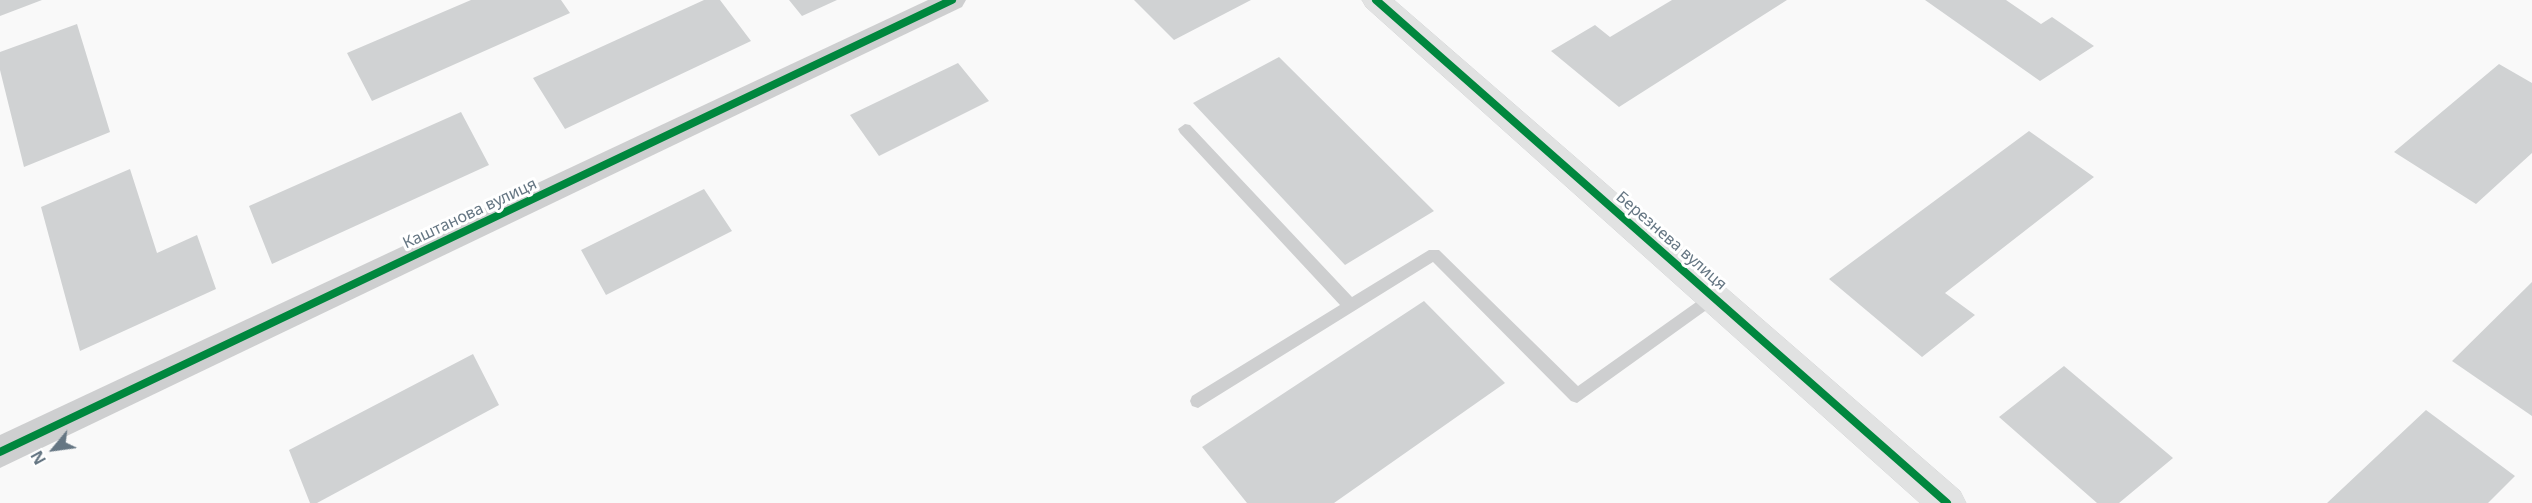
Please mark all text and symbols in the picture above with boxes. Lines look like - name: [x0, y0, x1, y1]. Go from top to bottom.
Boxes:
- street label: Каштанова вулиця: [400, 175, 540, 253]
- street label: Березнева вулиця: [1612, 188, 1730, 294]
- north arrow: [24, 419, 84, 479]
- text: N: [25, 447, 51, 469]

